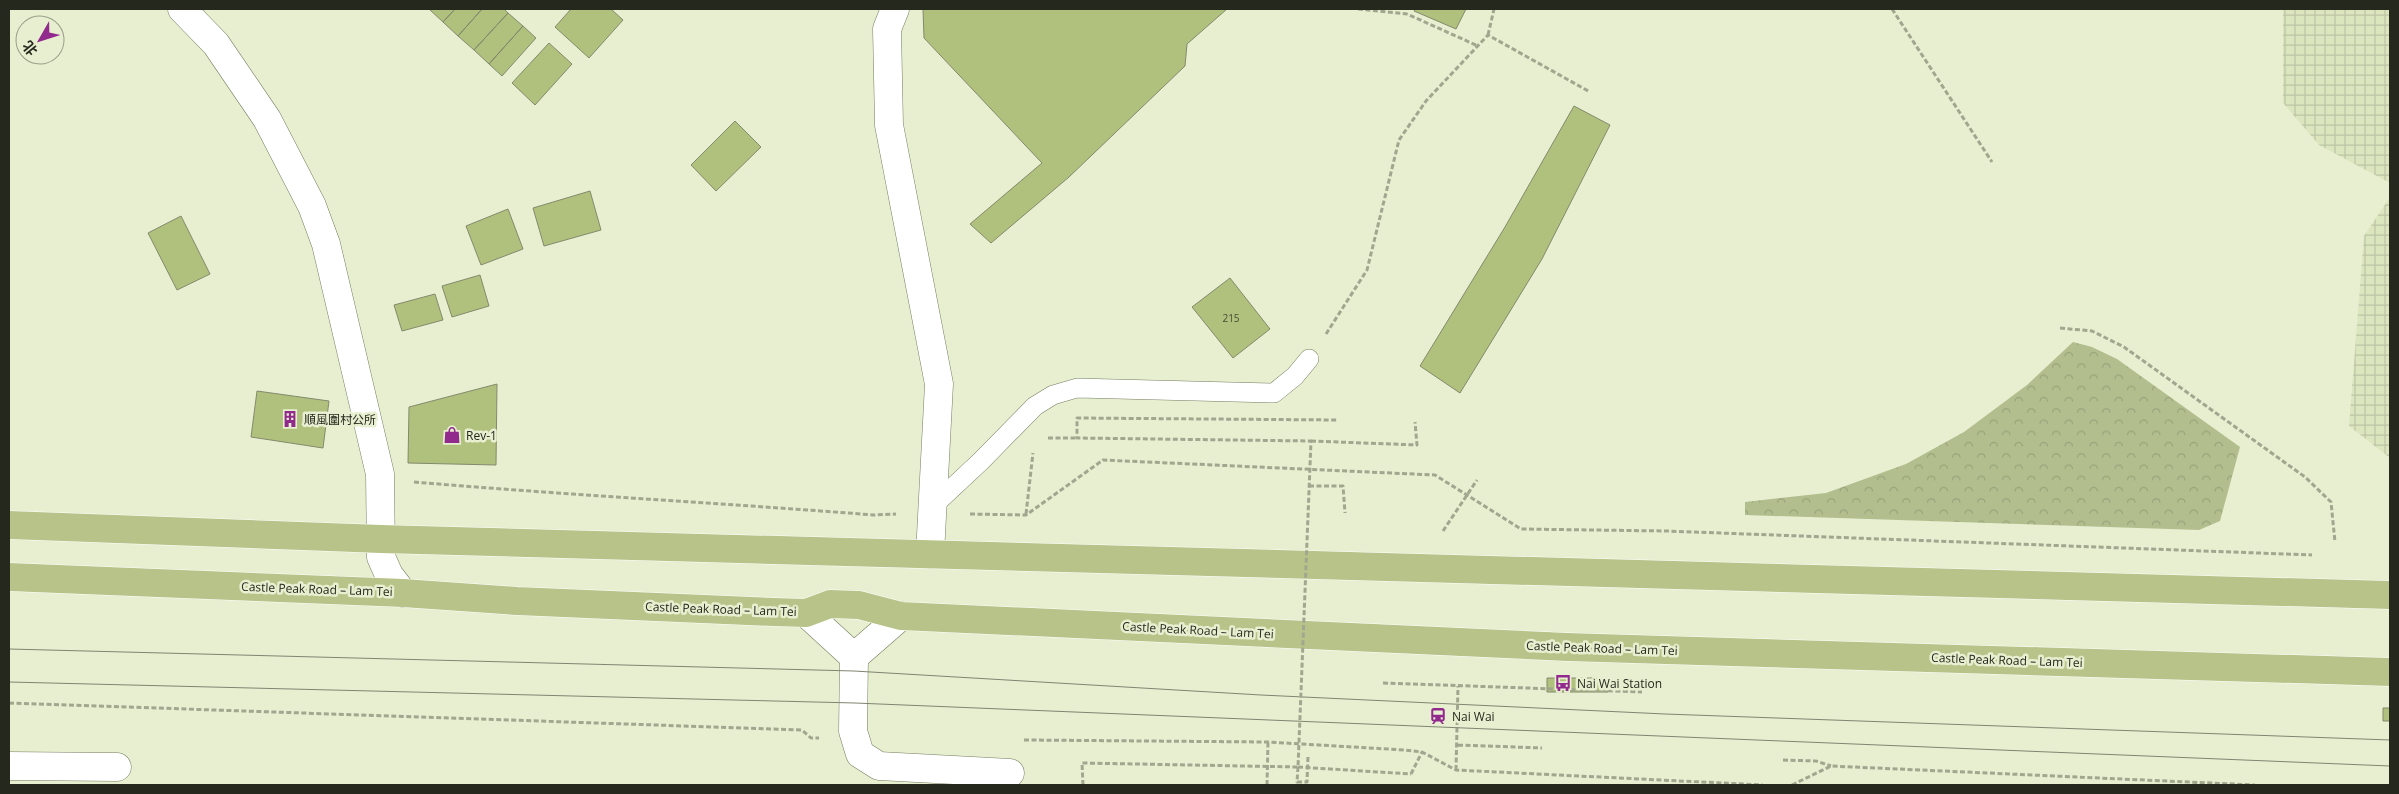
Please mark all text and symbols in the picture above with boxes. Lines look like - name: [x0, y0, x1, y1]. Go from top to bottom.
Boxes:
- north arrow: [15, 15, 65, 65]
- text: 北: [18, 37, 41, 60]
- house number: 215: [1222, 311, 1240, 325]
- building icon: 順風圍村公所: [280, 409, 300, 429]
- place label: 順風圍村公所: [304, 411, 376, 428]
- shop icon: Rev-1: [442, 425, 462, 445]
- place label: Rev-1: [466, 427, 497, 444]
- street label: Castle Peak Road – Lam Tei: [241, 578, 393, 600]
- street label: Castle Peak Road – Lam Tei: [645, 598, 797, 620]
- street label: Castle Peak Road – Lam Tei: [1122, 618, 1274, 642]
- street label: Castle Peak Road – Lam Tei: [1526, 637, 1678, 659]
- street label: Castle Peak Road – Lam Tei: [1931, 649, 2083, 671]
- bus stop icon: Nai Wai Station: [1553, 673, 1573, 693]
- place label: Nai Wai Station: [1577, 675, 1662, 692]
- station icon: Nai Wai: [1428, 706, 1448, 726]
- place label: Nai Wai: [1452, 708, 1495, 725]

